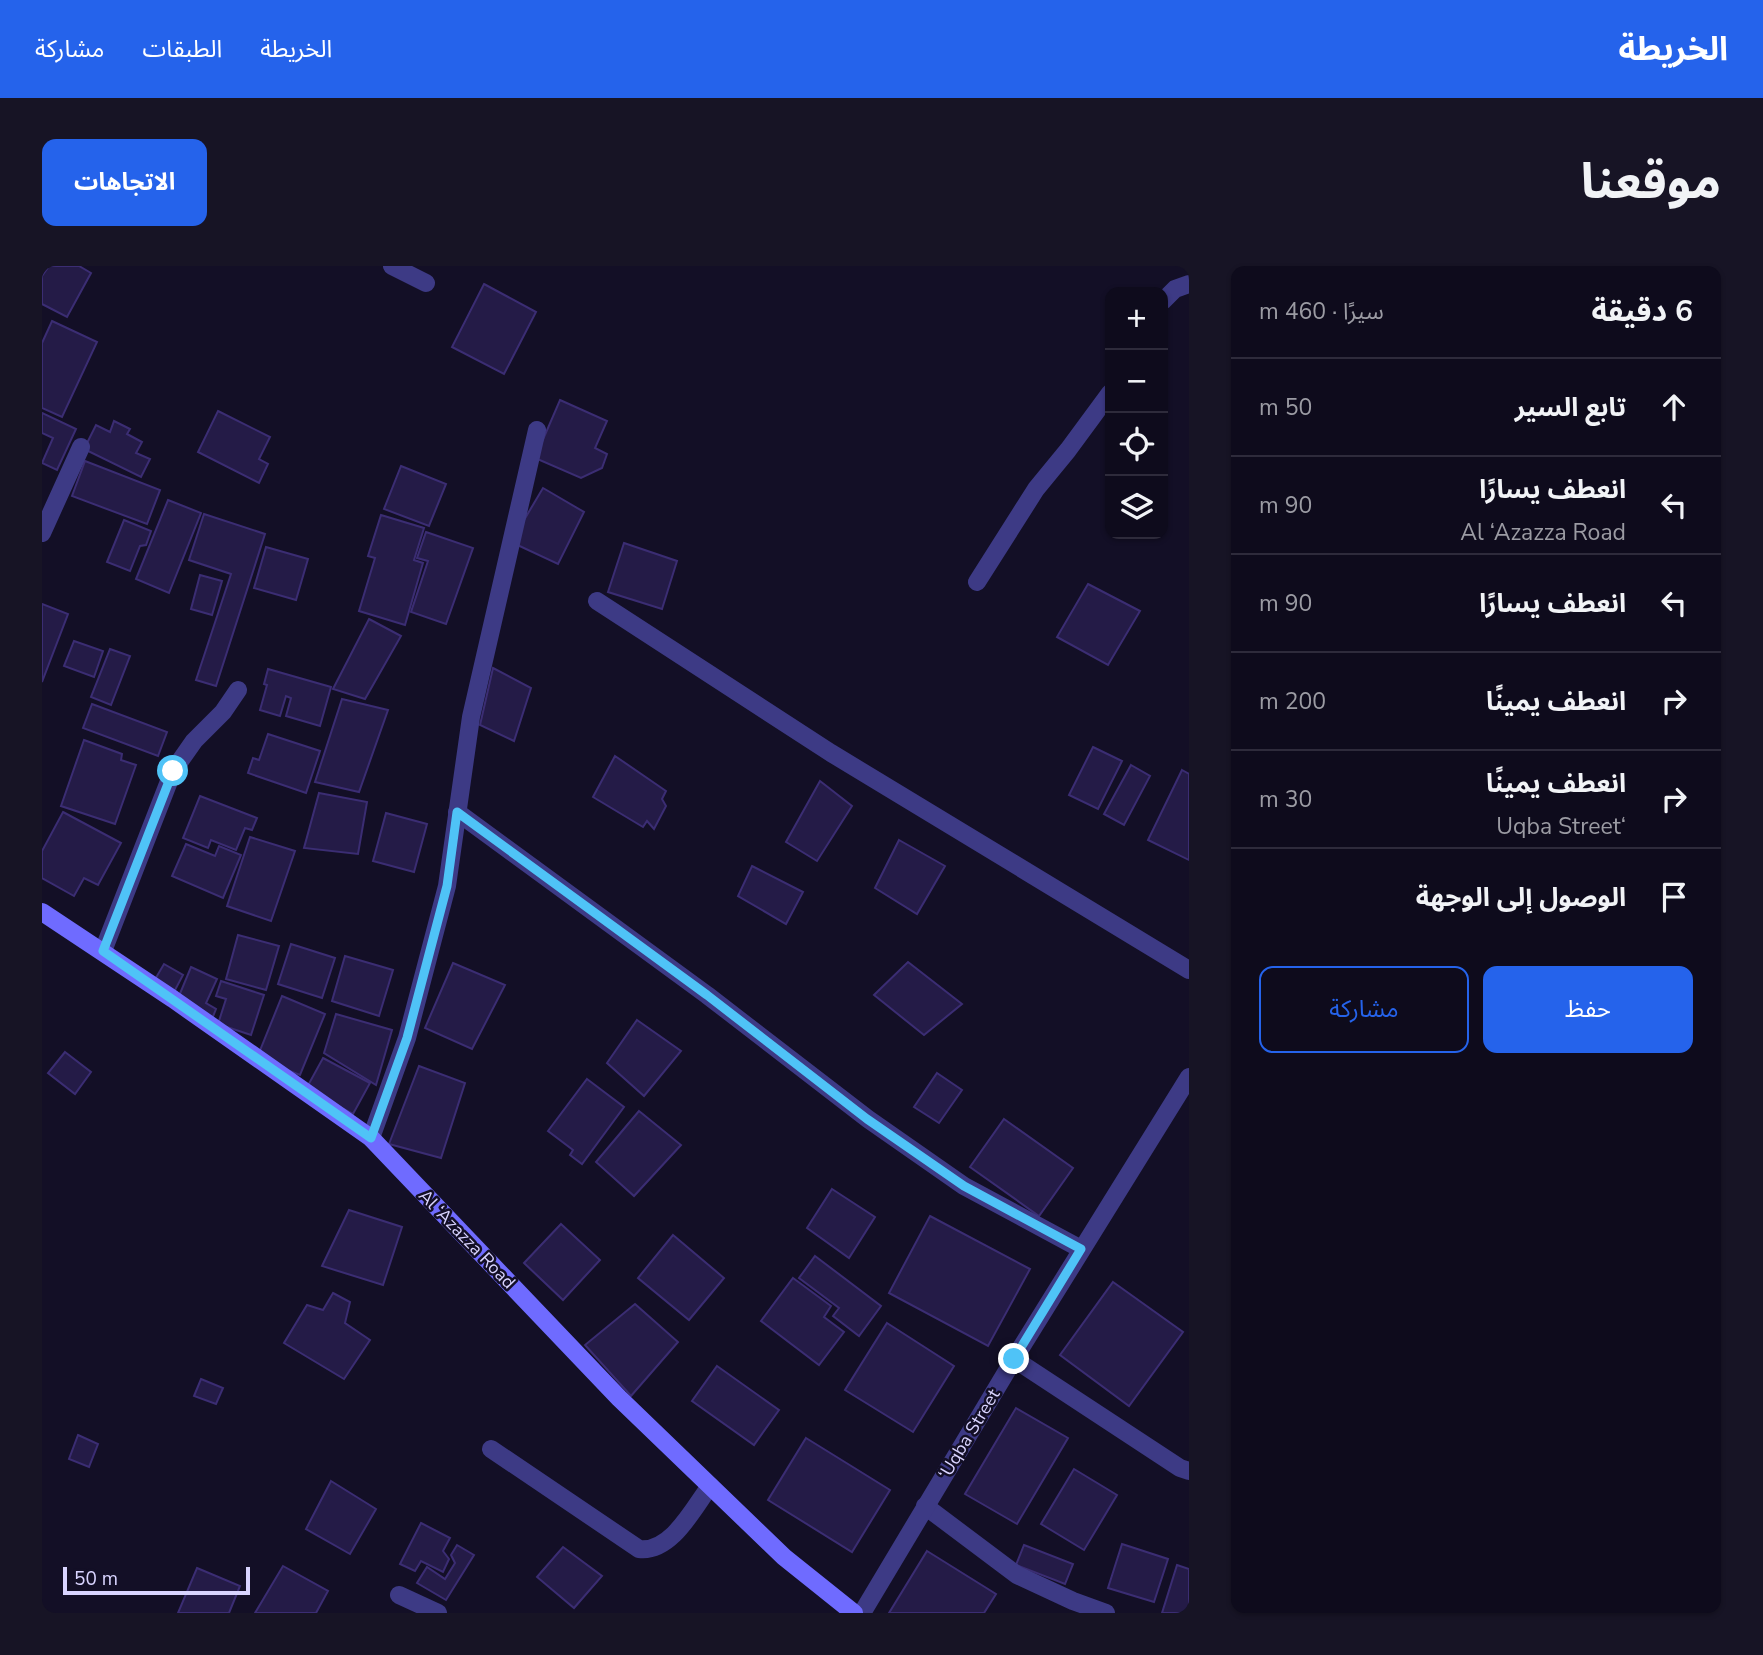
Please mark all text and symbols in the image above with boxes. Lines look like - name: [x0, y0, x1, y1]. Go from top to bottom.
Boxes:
- text: الخريطة: [1618, 27, 1728, 72]
- text: مشاركة: [35, 33, 104, 65]
- text: الطبقات: [142, 33, 222, 65]
- text: الخريطة: [260, 33, 332, 65]
- button: الاتجاهات: [42, 139, 207, 226]
- text: موقعنا: [1581, 148, 1721, 215]
- map controls: [1105, 287, 1168, 539]
- button: +: [1105, 287, 1168, 350]
- text: 6 دقيقة: [1591, 291, 1693, 332]
- text: سيرًا · 460 m: [1259, 296, 1384, 327]
- button: −: [1105, 350, 1168, 413]
- icon: ahead: [1655, 388, 1693, 426]
- text: تابع السير: [1515, 390, 1626, 425]
- text: 50 m: [1259, 392, 1312, 423]
- button: locate: [1105, 413, 1168, 476]
- text: انعطف يسارًا: [1479, 472, 1626, 507]
- button: layers: [1105, 476, 1168, 539]
- icon: left: [1655, 486, 1693, 524]
- text: 90 m: [1259, 490, 1312, 521]
- text: Al ‘Azazza Road: [1460, 517, 1626, 548]
- icon: left: [1655, 584, 1693, 622]
- text: انعطف يسارًا: [1479, 586, 1626, 621]
- text: 90 m: [1259, 588, 1312, 619]
- icon: right: [1655, 682, 1693, 720]
- text: انعطف يمينًا: [1486, 684, 1626, 719]
- text: 200 m: [1259, 686, 1326, 717]
- route start: [157, 755, 188, 786]
- text: انعطف يمينًا: [1486, 766, 1626, 801]
- icon: right: [1655, 780, 1693, 818]
- text: 30 m: [1259, 784, 1312, 815]
- text: ‘Uqba Street: [1496, 811, 1626, 842]
- icon: arrive: [1655, 878, 1693, 916]
- text: الوصول إلى الوجهة: [1416, 880, 1626, 915]
- button: مشاركة: [1259, 966, 1469, 1053]
- button: حفظ: [1483, 966, 1693, 1053]
- street label: Al ‘Azazza Road: [413, 1184, 521, 1294]
- route end: [998, 1343, 1029, 1374]
- street label: ‘Uqba Street: [933, 1384, 1006, 1484]
- scale bar: [63, 1564, 250, 1596]
- text: 50 m: [74, 1566, 118, 1592]

